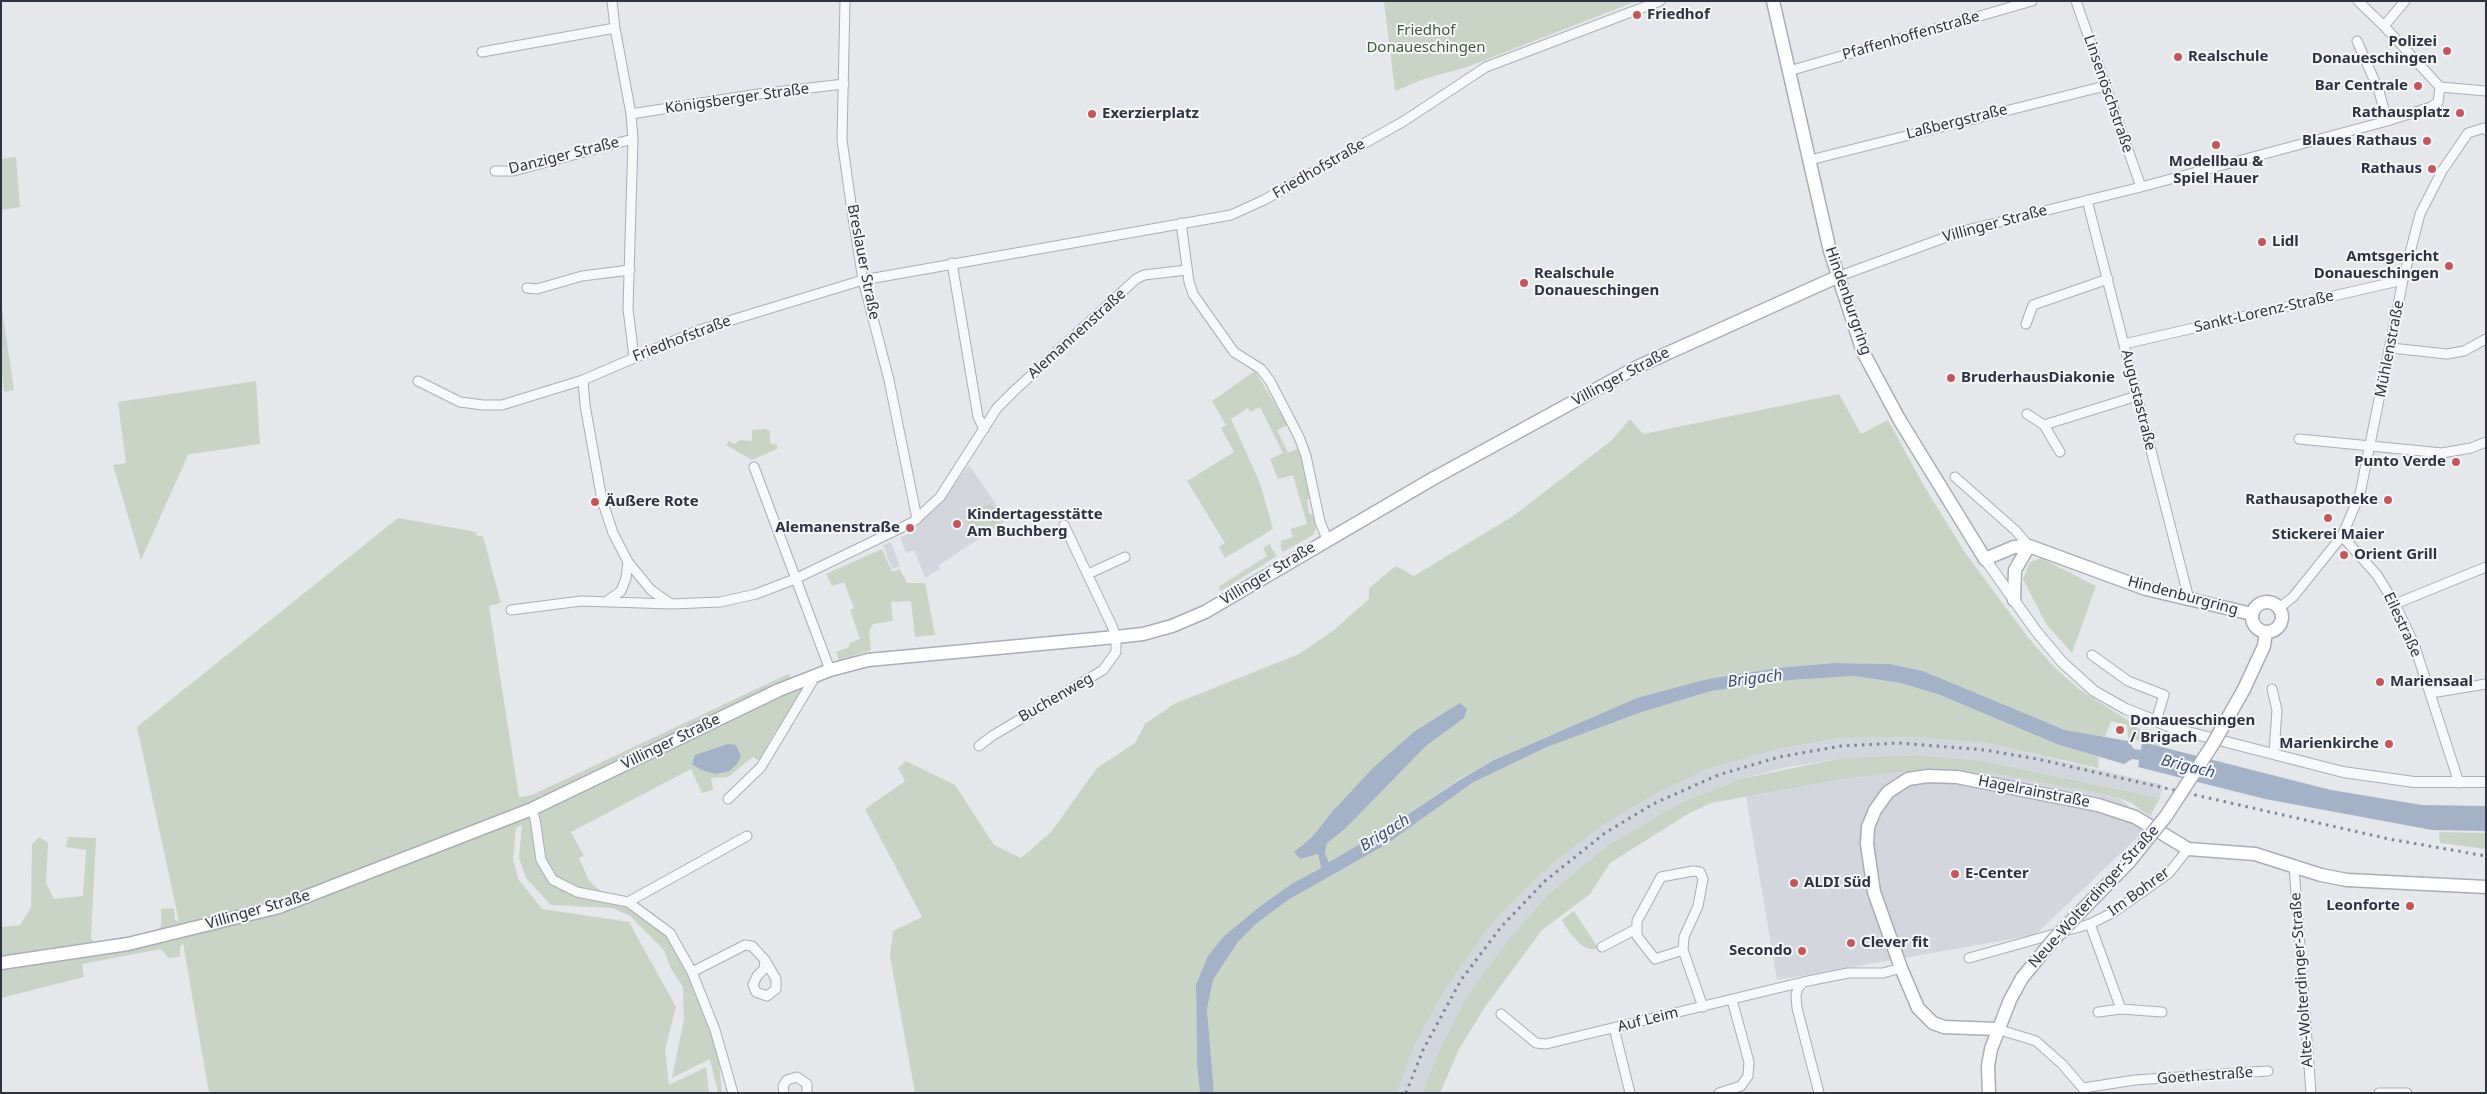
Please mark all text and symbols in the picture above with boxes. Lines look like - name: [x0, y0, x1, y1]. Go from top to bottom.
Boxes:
- place label: Friedhof: [1647, 6, 1710, 24]
- street label: Pfaffenhoffenstraße: [1840, 8, 1982, 64]
- marker: Friedhof: [1631, 9, 1643, 21]
- park label: Friedhof Donaueschingen: [1366, 22, 1486, 57]
- street label: Linsenöschstraße: [2079, 33, 2137, 155]
- place label: Polizei Donaueschingen: [2312, 33, 2437, 68]
- marker: Polizei Donaueschingen: [2441, 45, 2453, 57]
- place label: Realschule: [2188, 48, 2268, 66]
- marker: Realschule: [2172, 51, 2184, 63]
- place label: Bar Centrale: [2315, 77, 2408, 95]
- street label: Königsberger Straße: [664, 80, 810, 118]
- marker: Bar Centrale: [2412, 80, 2424, 92]
- street label: Laßbergstraße: [1905, 101, 2009, 143]
- place label: Rathausplatz: [2352, 104, 2450, 122]
- place label: Exerzierplatz: [1102, 105, 1199, 123]
- marker: Rathausplatz: [2454, 107, 2466, 119]
- marker: Exerzierplatz: [1086, 108, 1098, 120]
- place label: Blaues Rathaus: [2302, 132, 2417, 150]
- street label: Danziger Straße: [507, 134, 621, 178]
- street label: Friedhofstraße: [1270, 135, 1368, 203]
- marker: Blaues Rathaus: [2421, 135, 2433, 147]
- marker: Modellbau & Spiel Hauer: [2210, 139, 2222, 151]
- place label: Modellbau & Spiel Hauer: [2169, 153, 2263, 188]
- place label: Rathaus: [2361, 160, 2422, 178]
- marker: Rathaus: [2426, 163, 2438, 175]
- street label: Villinger Straße: [1941, 201, 2049, 247]
- street label: Breslauer Straße: [843, 203, 883, 321]
- place label: Lidl: [2272, 233, 2299, 251]
- marker: Lidl: [2256, 236, 2268, 248]
- street label: Hindenburgring: [1821, 244, 1875, 358]
- place label: Amtsgericht Donaueschingen: [2314, 248, 2439, 283]
- marker: Amtsgericht Donaueschingen: [2443, 260, 2455, 272]
- place label: Realschule Donaueschingen: [1534, 265, 1659, 300]
- marker: Realschule Donaueschingen: [1518, 277, 1530, 289]
- street label: Alemannenstraße: [1024, 285, 1130, 383]
- street label: Sankt-Lorenz-Straße: [2193, 287, 2335, 337]
- street label: Mühlenstraße: [2372, 299, 2408, 399]
- street label: Friedhofstraße: [630, 312, 734, 366]
- street label: Villinger Straße: [1569, 344, 1673, 410]
- street label: Augustastraße: [2117, 348, 2159, 452]
- place label: BruderhausDiakonie: [1961, 369, 2115, 387]
- marker: BruderhausDiakonie: [1945, 372, 1957, 384]
- place label: Punto Verde: [2354, 453, 2446, 471]
- marker: Punto Verde: [2450, 456, 2462, 468]
- place label: Rathausapotheke: [2245, 491, 2378, 509]
- place label: Äußere Rote: [605, 493, 699, 511]
- marker: Rathausapotheke: [2382, 494, 2394, 506]
- marker: Äußere Rote: [589, 496, 601, 508]
- place label: Kindertagesstätte Am Buchberg: [967, 506, 1103, 541]
- marker: Stickerei Maier: [2322, 512, 2334, 524]
- marker: Kindertagesstätte Am Buchberg: [951, 518, 963, 530]
- place label: Alemanenstraße: [775, 519, 900, 537]
- marker: Alemanenstraße: [904, 522, 916, 534]
- place label: Stickerei Maier: [2272, 526, 2384, 544]
- street label: Villinger Straße: [1217, 539, 1319, 609]
- place label: Orient Grill: [2354, 546, 2437, 564]
- marker: Orient Grill: [2338, 549, 2350, 561]
- street label: Hindenburgring: [2126, 573, 2240, 619]
- street label: Eilestraße: [2379, 590, 2425, 660]
- water label: Brigach: [1727, 666, 1783, 692]
- street label: Buchenweg: [1016, 670, 1096, 726]
- place label: Mariensaal: [2390, 673, 2473, 691]
- marker: Mariensaal: [2374, 676, 2386, 688]
- street label: Villinger Straße: [619, 710, 723, 774]
- place label: Donaueschingen / Brigach: [2130, 712, 2255, 747]
- marker: Donaueschingen / Brigach: [2114, 724, 2126, 736]
- place label: Marienkirche: [2279, 735, 2379, 753]
- marker: Marienkirche: [2383, 738, 2395, 750]
- water label: Brigach: [2159, 751, 2217, 783]
- street label: Hagelrainstraße: [1977, 772, 2091, 812]
- water label: Brigach: [1357, 810, 1413, 856]
- street label: Neue-Wolterdinger-Straße: [2025, 822, 2163, 972]
- street label: Im Bohrer: [2105, 864, 2173, 920]
- place label: E-Center: [1965, 865, 2029, 883]
- marker: E-Center: [1949, 868, 1961, 880]
- place label: ALDI Süd: [1804, 874, 1871, 892]
- marker: ALDI Süd: [1788, 877, 1800, 889]
- street label: Villinger Straße: [204, 887, 312, 933]
- street label: Alte-Wolterdinger-Straße: [2287, 892, 2317, 1068]
- place label: Leonforte: [2326, 897, 2400, 915]
- marker: Leonforte: [2404, 900, 2416, 912]
- place label: Clever fit: [1861, 934, 1929, 952]
- marker: Clever fit: [1845, 937, 1857, 949]
- place label: Secondo: [1729, 942, 1792, 960]
- marker: Secondo: [1796, 945, 1808, 957]
- street label: Auf Leim: [1616, 1004, 1680, 1036]
- street label: Goethestraße: [2156, 1064, 2254, 1088]

